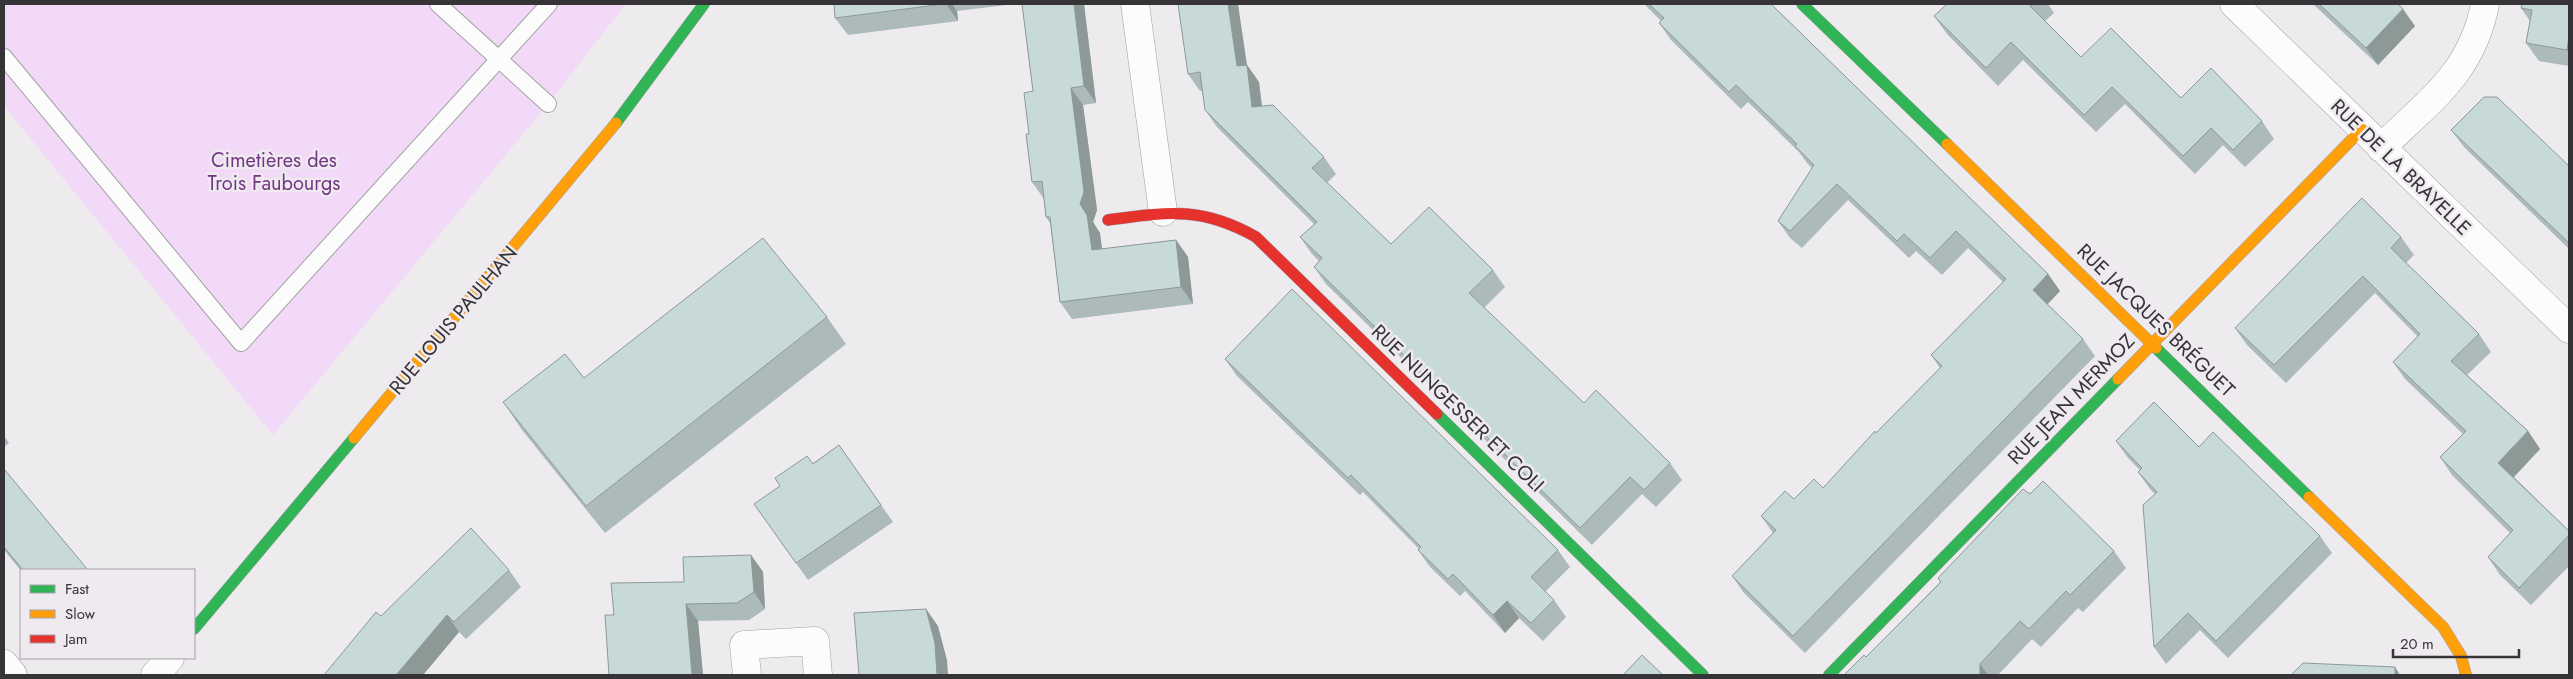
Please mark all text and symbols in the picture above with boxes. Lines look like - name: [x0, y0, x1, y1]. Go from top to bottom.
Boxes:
- street label: RUE DE LA BRAYELLE: [2324, 92, 2477, 242]
- park label: Cimetières des Trois Faubourgs: [208, 146, 340, 198]
- street label: RUE JACQUES BRÉGUET: [2070, 237, 2242, 404]
- street label: RUE LOUIS PAULHAN: [382, 240, 524, 401]
- street label: RUE NUNGESSER ET COLI: [1365, 318, 1551, 499]
- street label: RUE JEAN MERMOZ: [2001, 327, 2142, 471]
- legend: [20, 569, 195, 659]
- text: Fast: [65, 578, 89, 600]
- text: Slow: [65, 603, 96, 625]
- scale bar: [2393, 626, 2519, 658]
- text: Jam: [63, 628, 88, 650]
- text: 20 m: [2400, 633, 2434, 655]

